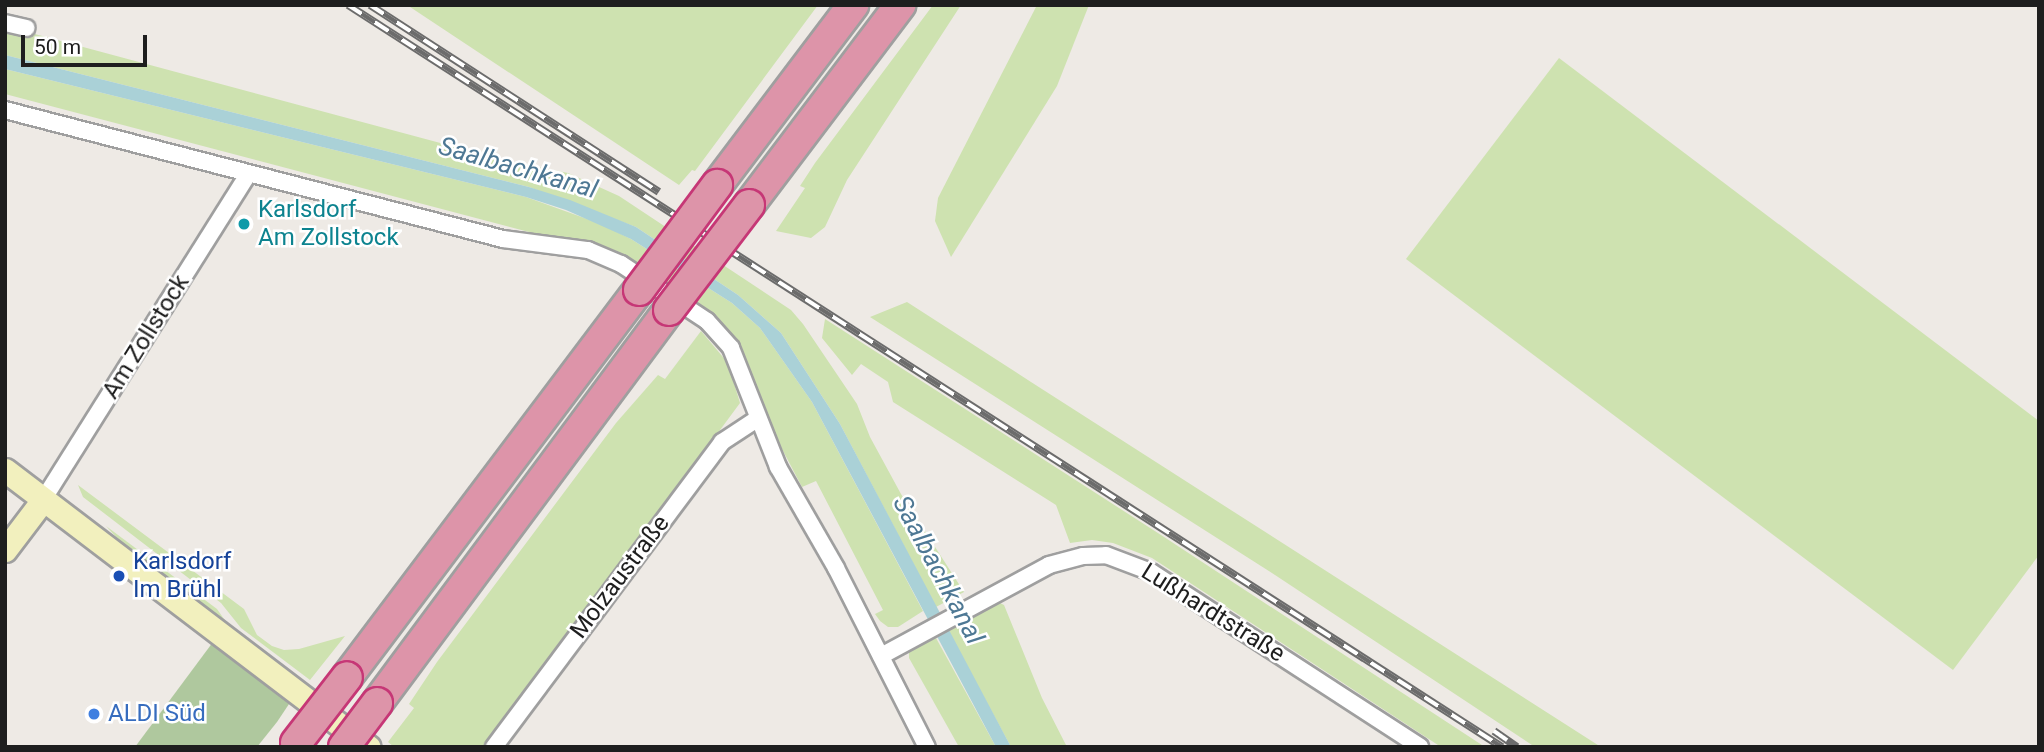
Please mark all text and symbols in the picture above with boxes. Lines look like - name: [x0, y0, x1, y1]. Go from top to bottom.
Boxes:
- scale bar: [24, 21, 150, 65]
- text: 50 m: [34, 35, 81, 59]
- water label: Saalbachkanal: [435, 130, 601, 206]
- place label: Karlsdorf Am Zollstock: [258, 196, 399, 252]
- marker: Karlsdorf Am Zollstock: [236, 216, 252, 232]
- street label: Am Zollstock: [97, 270, 195, 404]
- water label: Saalbachkanal: [886, 490, 990, 650]
- street label: Molzaustraße: [564, 510, 676, 644]
- place label: Karlsdorf Im Brühl: [133, 548, 231, 604]
- street label: Lußhardtstraße: [1136, 557, 1290, 669]
- marker: Karlsdorf Im Brühl: [111, 568, 127, 584]
- place label: ALDI Süd: [108, 700, 206, 728]
- marker: ALDI Süd: [86, 706, 102, 722]

